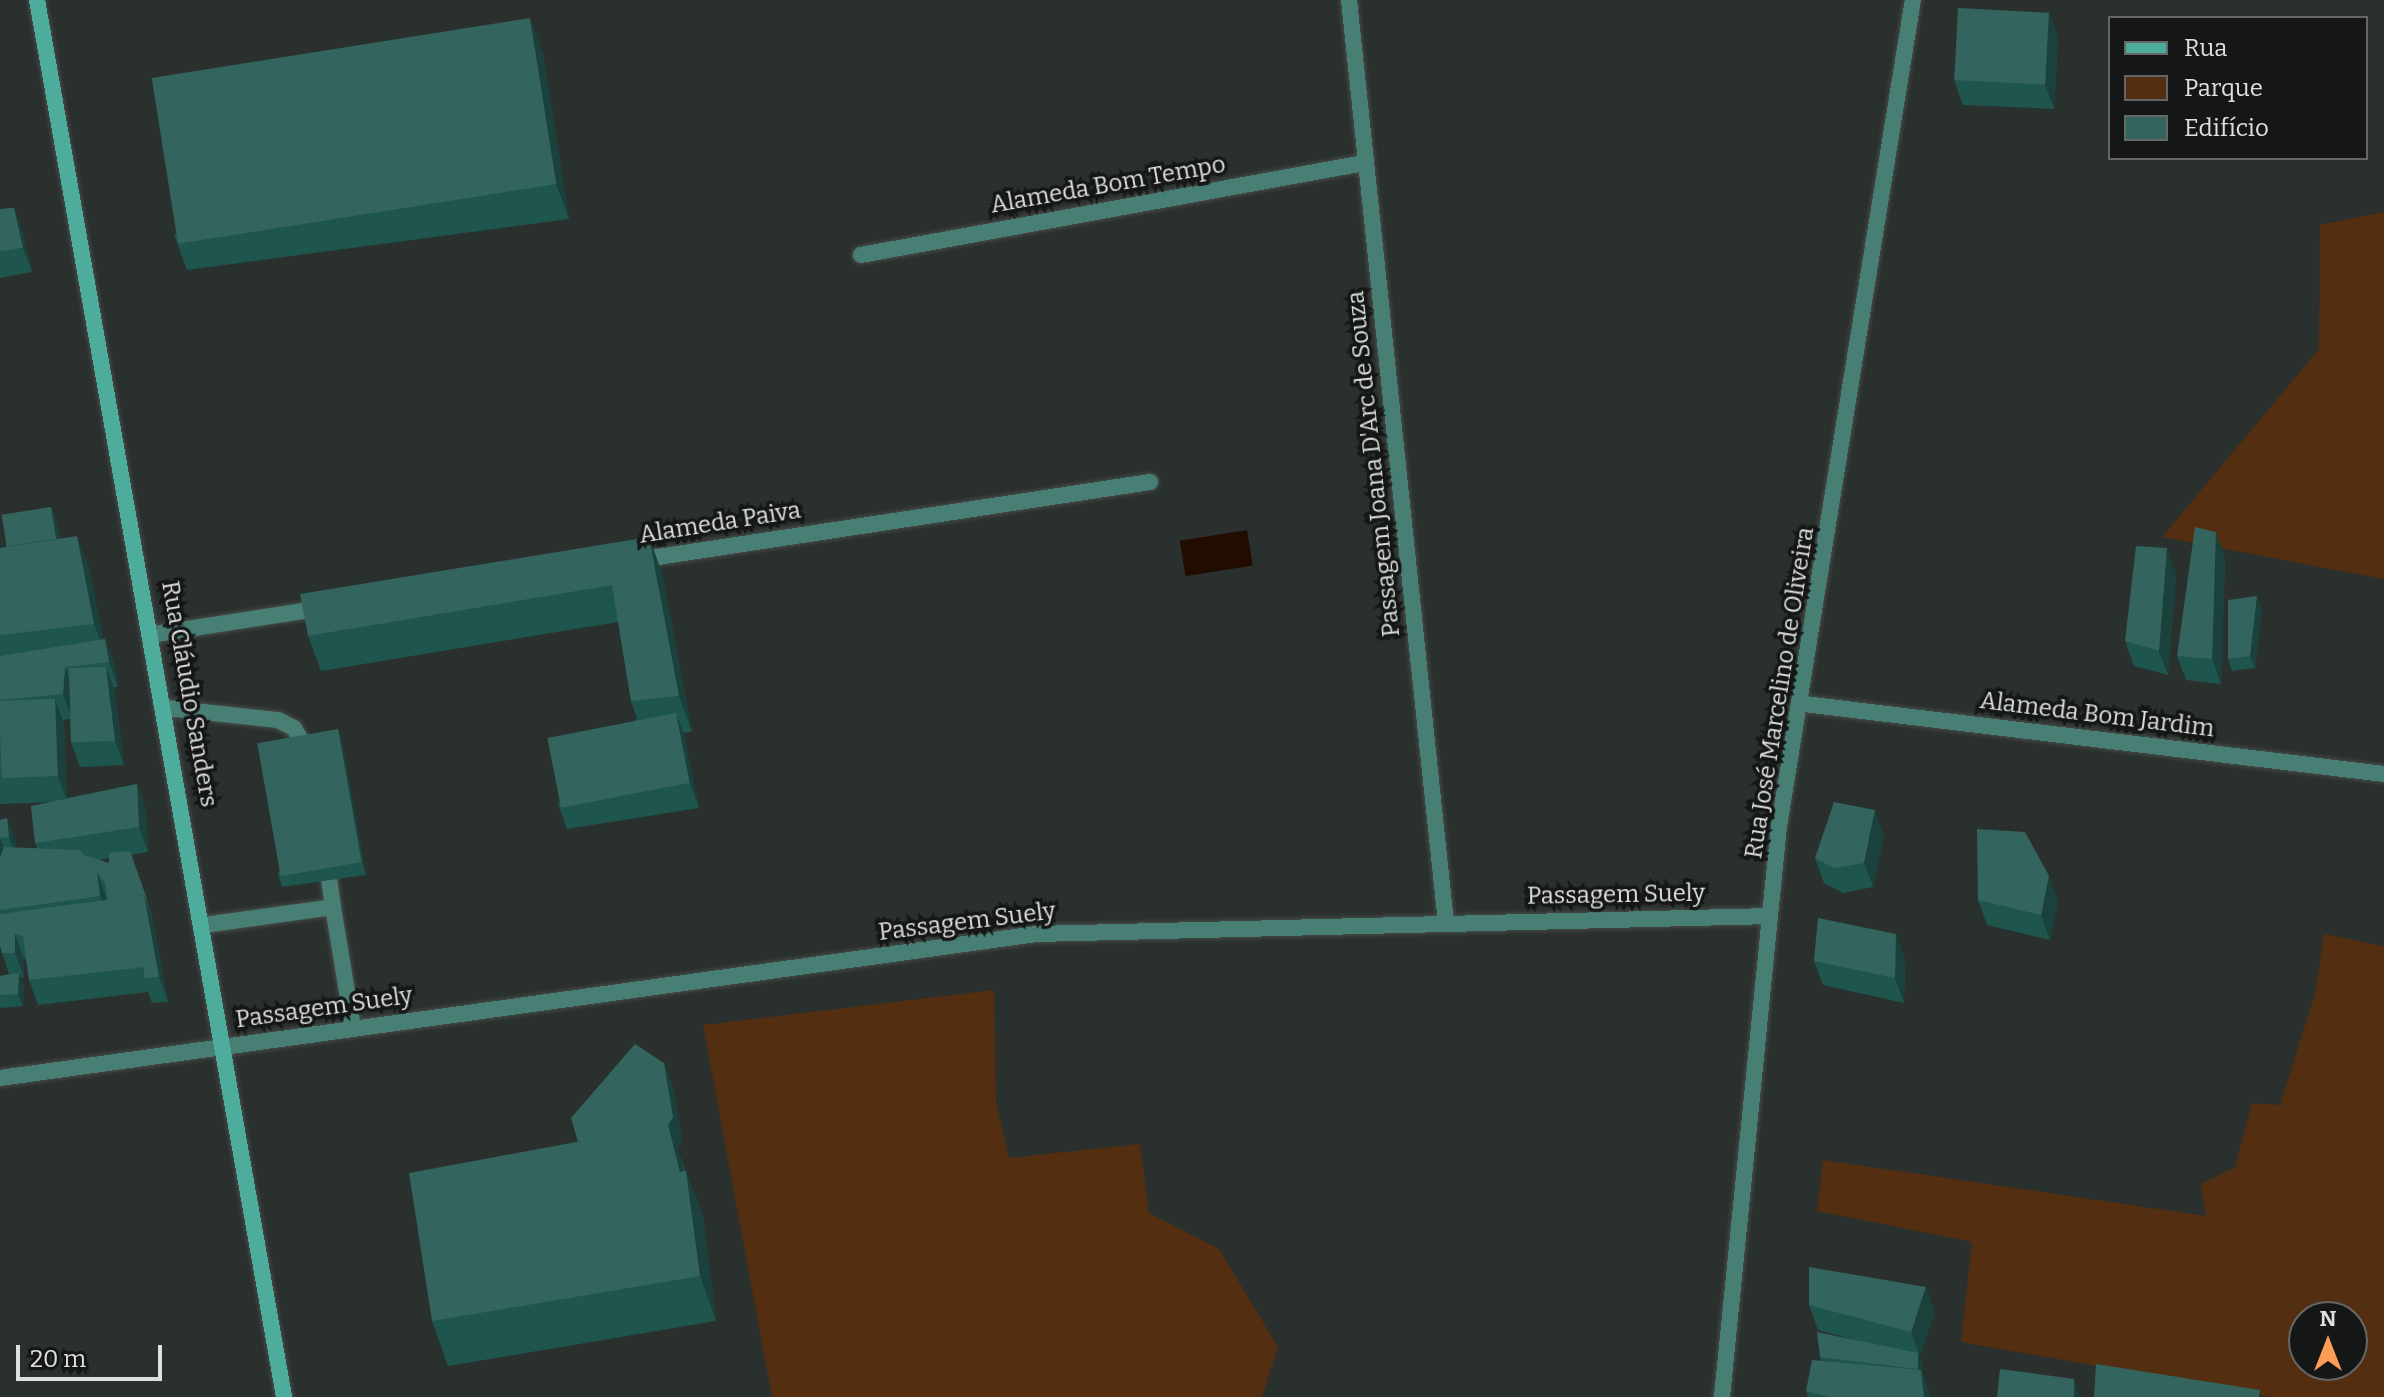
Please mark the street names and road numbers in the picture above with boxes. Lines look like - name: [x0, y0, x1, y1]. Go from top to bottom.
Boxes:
- street label: Alameda Bom Tempo: [988, 150, 1228, 220]
- street label: Passagem Joana D'Arc de Souza: [1342, 290, 1406, 638]
- street label: Alameda Paiva: [637, 496, 803, 550]
- street label: Rua José Marcelino de Oliveira: [1740, 525, 1820, 861]
- street label: Rua Cláudio Sanders: [155, 579, 223, 809]
- street label: Alameda Bom Jardim: [1978, 686, 2216, 744]
- street label: Passagem Suely: [1527, 879, 1705, 911]
- street label: Passagem Suely: [877, 897, 1057, 947]
- street label: Passagem Suely: [234, 981, 414, 1035]

